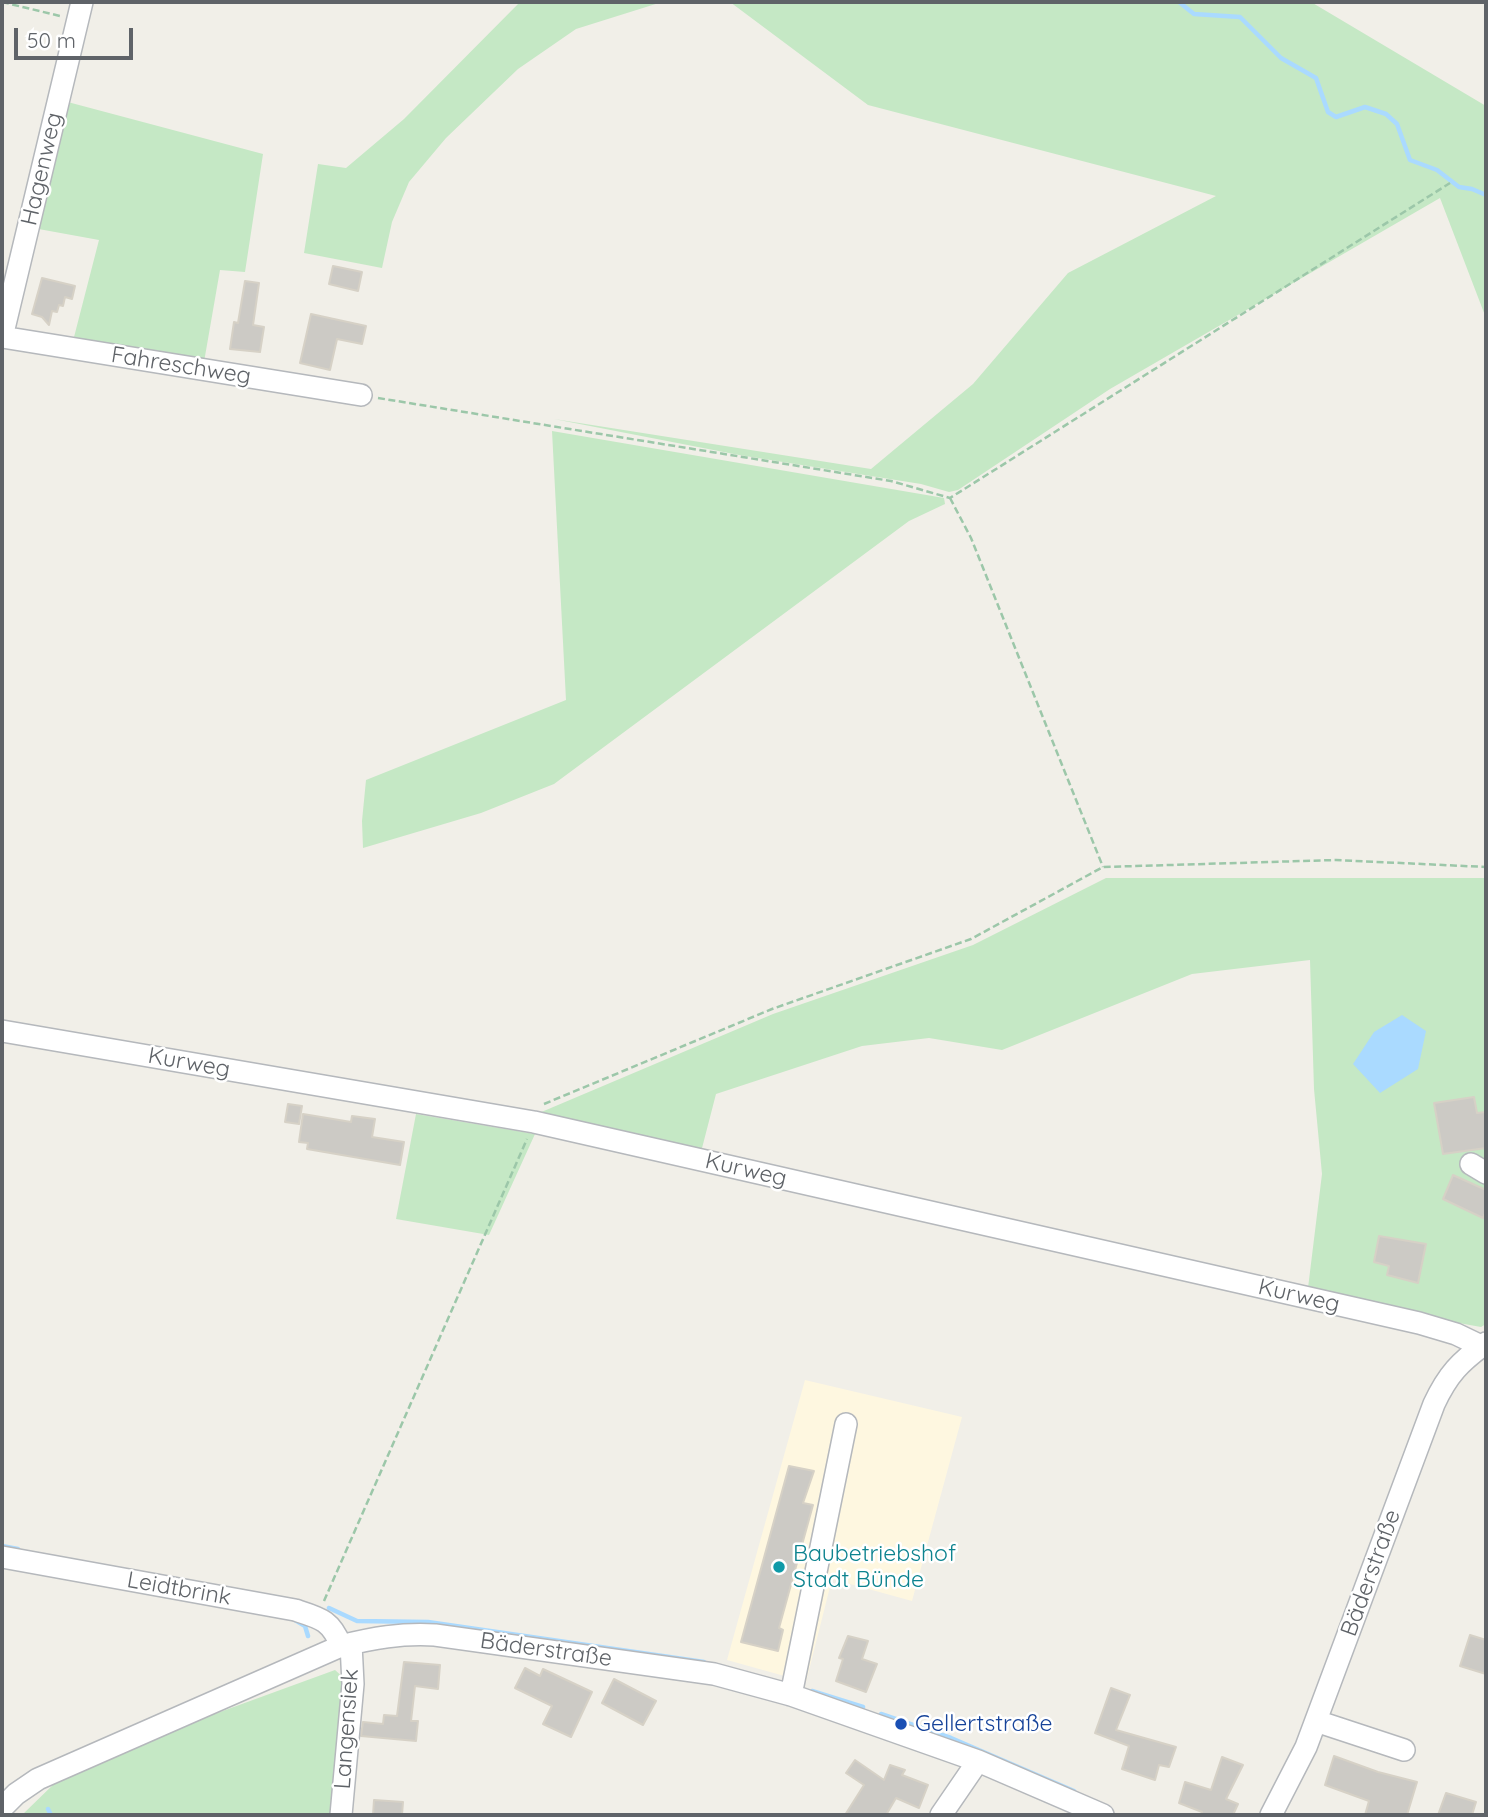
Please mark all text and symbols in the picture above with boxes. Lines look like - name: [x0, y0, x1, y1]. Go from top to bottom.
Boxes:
- scale bar: [18, 14, 136, 58]
- text: 50 m: [27, 27, 76, 53]
- street label: Hagenweg: [16, 110, 68, 228]
- street label: Fahreschweg: [109, 341, 253, 391]
- street label: Kurweg: [146, 1042, 232, 1084]
- street label: Kurweg: [703, 1147, 789, 1193]
- street label: Kurweg: [1256, 1273, 1342, 1319]
- street label: Bäderstraße: [1335, 1506, 1407, 1640]
- place label: Baubetriebshof Stadt Bünde: [793, 1540, 956, 1594]
- marker: Baubetriebshof Stadt Bünde: [771, 1559, 787, 1575]
- street label: Leidtbrink: [125, 1566, 233, 1612]
- street label: Bäderstraße: [478, 1627, 614, 1673]
- street label: Langensiek: [329, 1668, 365, 1790]
- place label: Gellertstraße: [915, 1710, 1052, 1738]
- marker: Gellertstraße: [893, 1716, 909, 1732]

